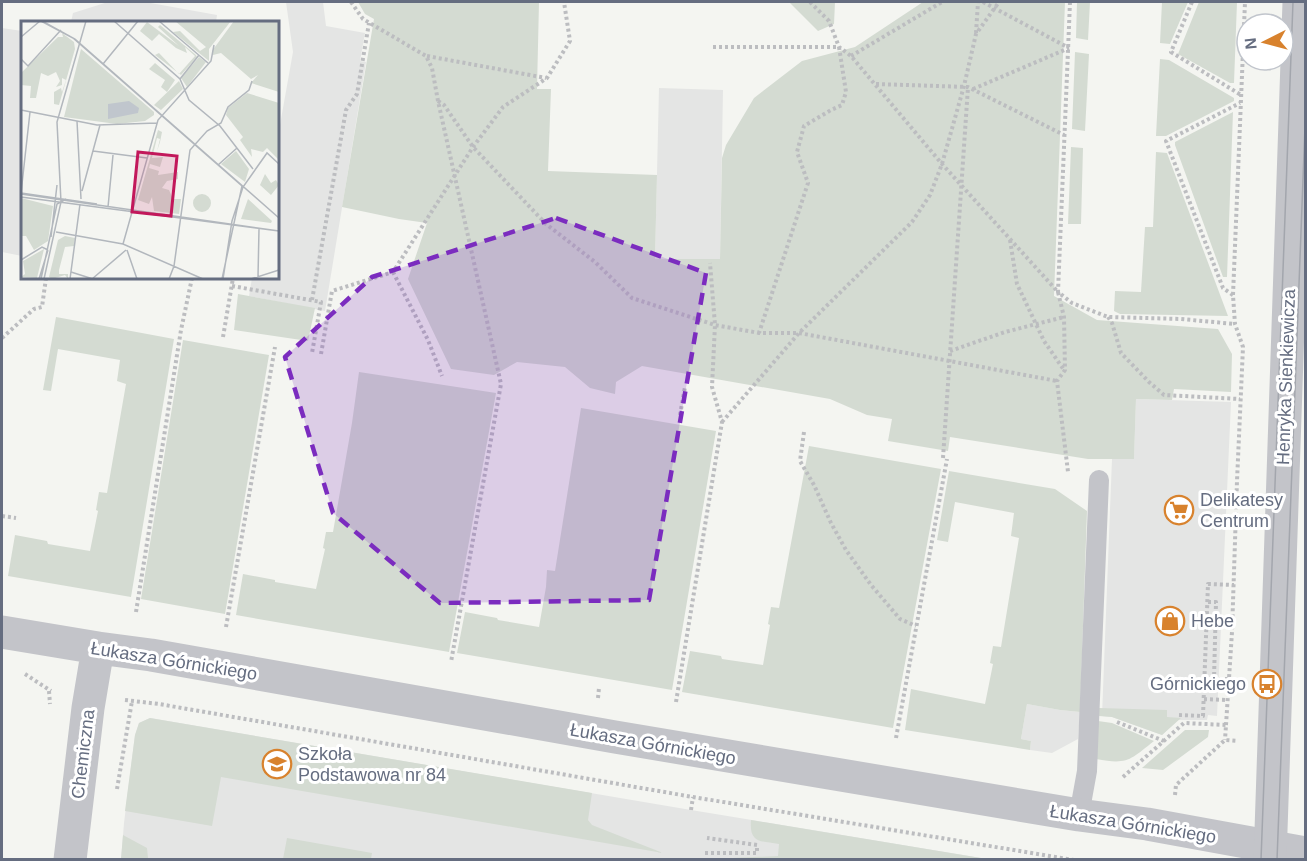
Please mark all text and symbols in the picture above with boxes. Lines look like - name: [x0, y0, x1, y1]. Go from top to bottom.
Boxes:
- north arrow: [1235, 12, 1295, 72]
- inset map: [21, 21, 279, 279]
- text: N: [1242, 37, 1260, 50]
- street label: Henryka Sienkiewicza: [1273, 288, 1299, 465]
- place label: Delikatesy Centrum: [1200, 490, 1283, 531]
- supermarket icon: Delikatesy Centrum: [1163, 494, 1195, 526]
- shop icon: Hebe: [1154, 605, 1186, 637]
- place label: Hebe: [1191, 611, 1234, 631]
- street label: Łukasza Górnickiego: [89, 638, 259, 684]
- bus stop icon: Górnickiego: [1251, 668, 1283, 700]
- place label: Górnickiego: [1150, 674, 1246, 694]
- street label: Chemiczna: [68, 707, 99, 800]
- street label: Łukasza Górnickiego: [568, 720, 738, 768]
- place label: Szkoła Podstawowa nr 84: [298, 744, 446, 785]
- school or university icon: Szkoła Podstawowa nr 84: [261, 748, 293, 780]
- street label: Łukasza Górnickiego: [1048, 801, 1218, 847]

